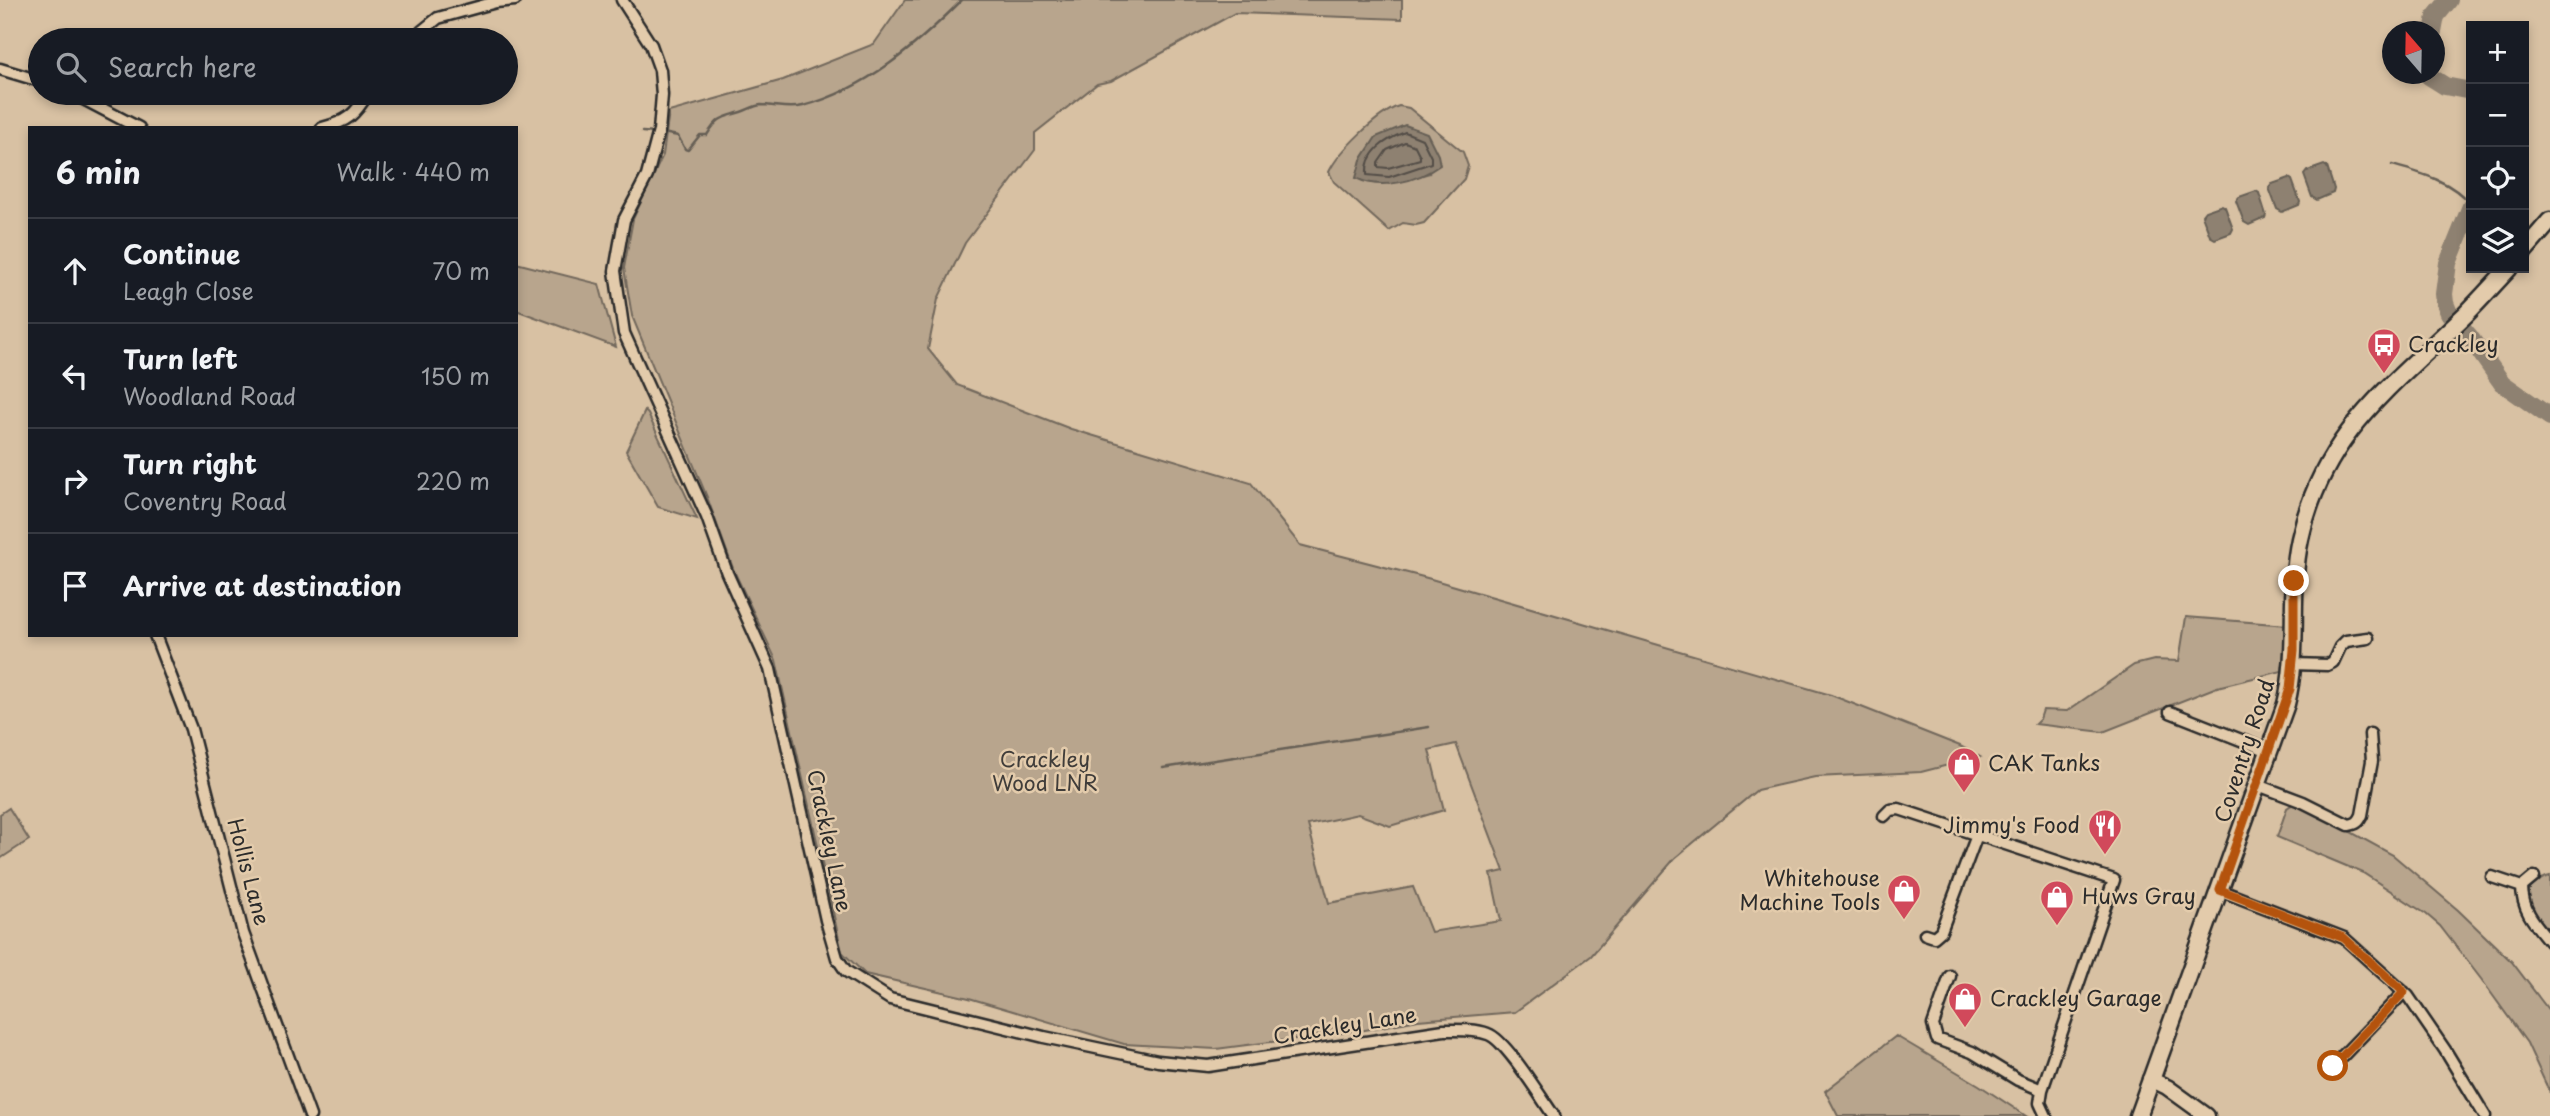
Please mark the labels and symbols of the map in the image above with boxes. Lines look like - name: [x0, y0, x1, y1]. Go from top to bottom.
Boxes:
- north arrow: [2382, 21, 2445, 84]
- bus stop icon: Crackley: [2365, 326, 2403, 375]
- place label: Crackley: [2408, 327, 2499, 359]
- route end: [2278, 565, 2309, 596]
- street label: Coventry Road: [2205, 674, 2281, 826]
- park label: Crackley Wood LNR: [992, 742, 1098, 798]
- shop icon: CAK Tanks: [1945, 745, 1983, 794]
- place label: CAK Tanks: [1988, 746, 2100, 778]
- street label: Crackley Lane: [800, 766, 862, 915]
- restaurant icon: Jimmy's Food: [2086, 807, 2124, 856]
- place label: Jimmy's Food: [1943, 808, 2080, 840]
- street label: Hollis Lane: [220, 814, 280, 929]
- place label: Whitehouse Machine Tools: [1740, 861, 1880, 917]
- shop icon: Whitehouse Machine Tools: [1885, 872, 1923, 921]
- shop icon: Huws Gray: [2038, 878, 2076, 927]
- place label: Huws Gray: [2082, 879, 2196, 911]
- shop icon: Crackley Garage: [1946, 980, 1984, 1029]
- place label: Crackley Garage: [1990, 981, 2162, 1013]
- street label: Crackley Lane: [1271, 997, 1419, 1051]
- route start: [2317, 1050, 2348, 1081]

